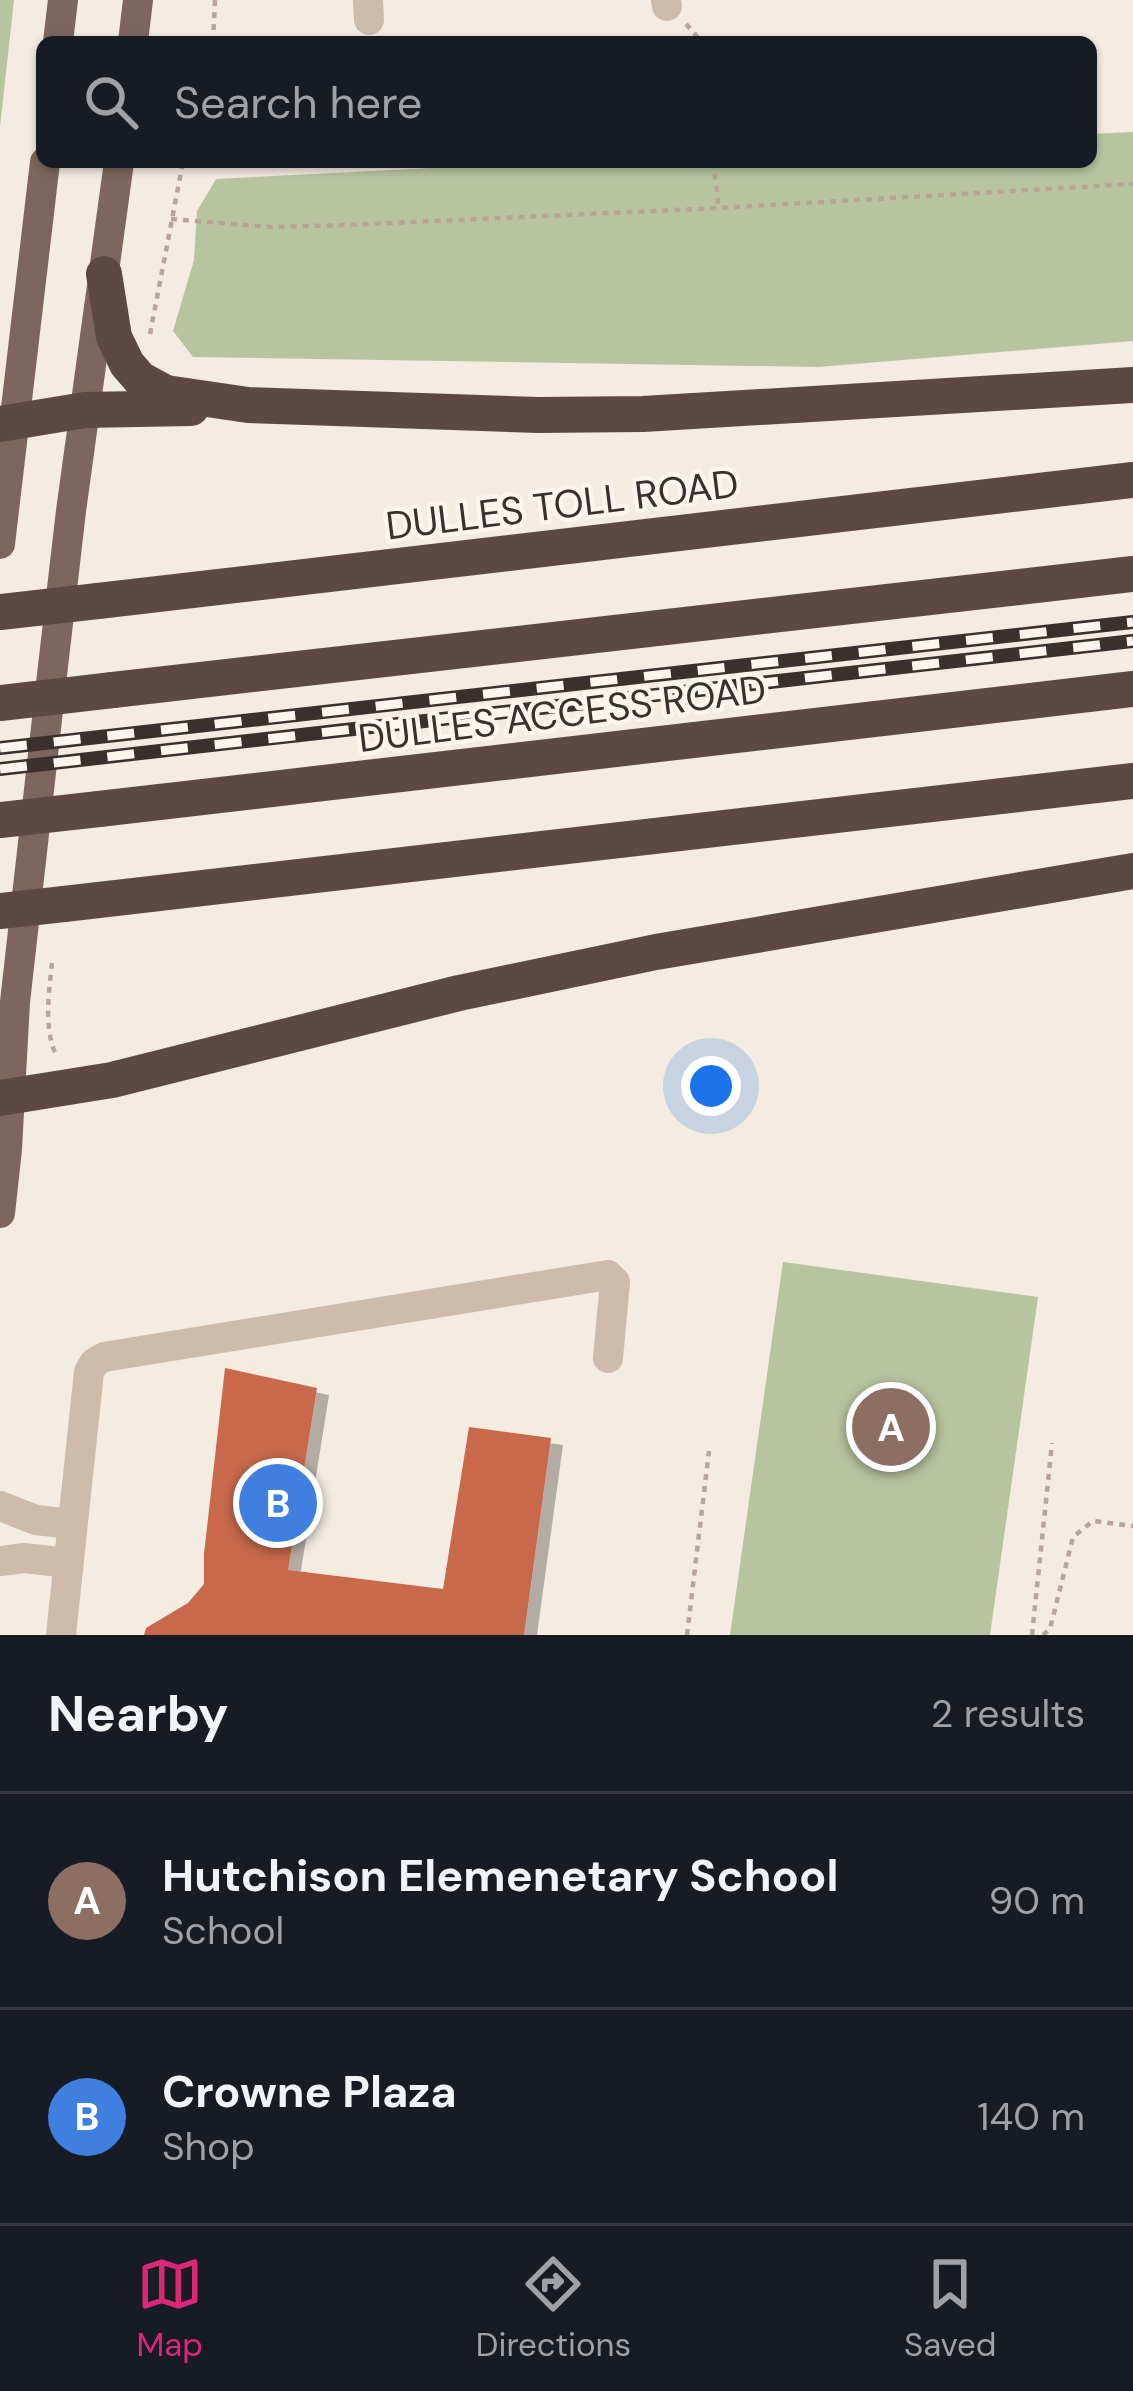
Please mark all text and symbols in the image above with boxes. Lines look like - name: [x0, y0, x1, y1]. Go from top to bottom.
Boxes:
- search box: [36, 36, 1097, 168]
- icon: search: [78, 69, 144, 135]
- text: Search here: [174, 73, 422, 132]
- street label: DULLES TOLL ROAD: [383, 458, 741, 551]
- street label: DULLES ACCESS ROAD: [355, 663, 769, 764]
- your location: [681, 1056, 741, 1116]
- pin: A: [852, 1382, 930, 1472]
- pin: B: [239, 1458, 317, 1548]
- text: Nearby: [48, 1680, 229, 1747]
- text: 2 results: [931, 1688, 1085, 1739]
- text: Hutchison Elemenetary School: [162, 1846, 839, 1905]
- text: A: [73, 1875, 101, 1926]
- text: 90 m: [989, 1875, 1085, 1926]
- text: School: [162, 1905, 284, 1956]
- text: Crowne Plaza: [162, 2062, 457, 2121]
- text: B: [75, 2091, 99, 2142]
- text: 140 m: [977, 2091, 1085, 2142]
- text: Shop: [162, 2121, 255, 2172]
- tab: Map: [136, 2251, 203, 2366]
- tab: Directions: [476, 2251, 631, 2366]
- tab: Saved: [904, 2251, 997, 2366]

